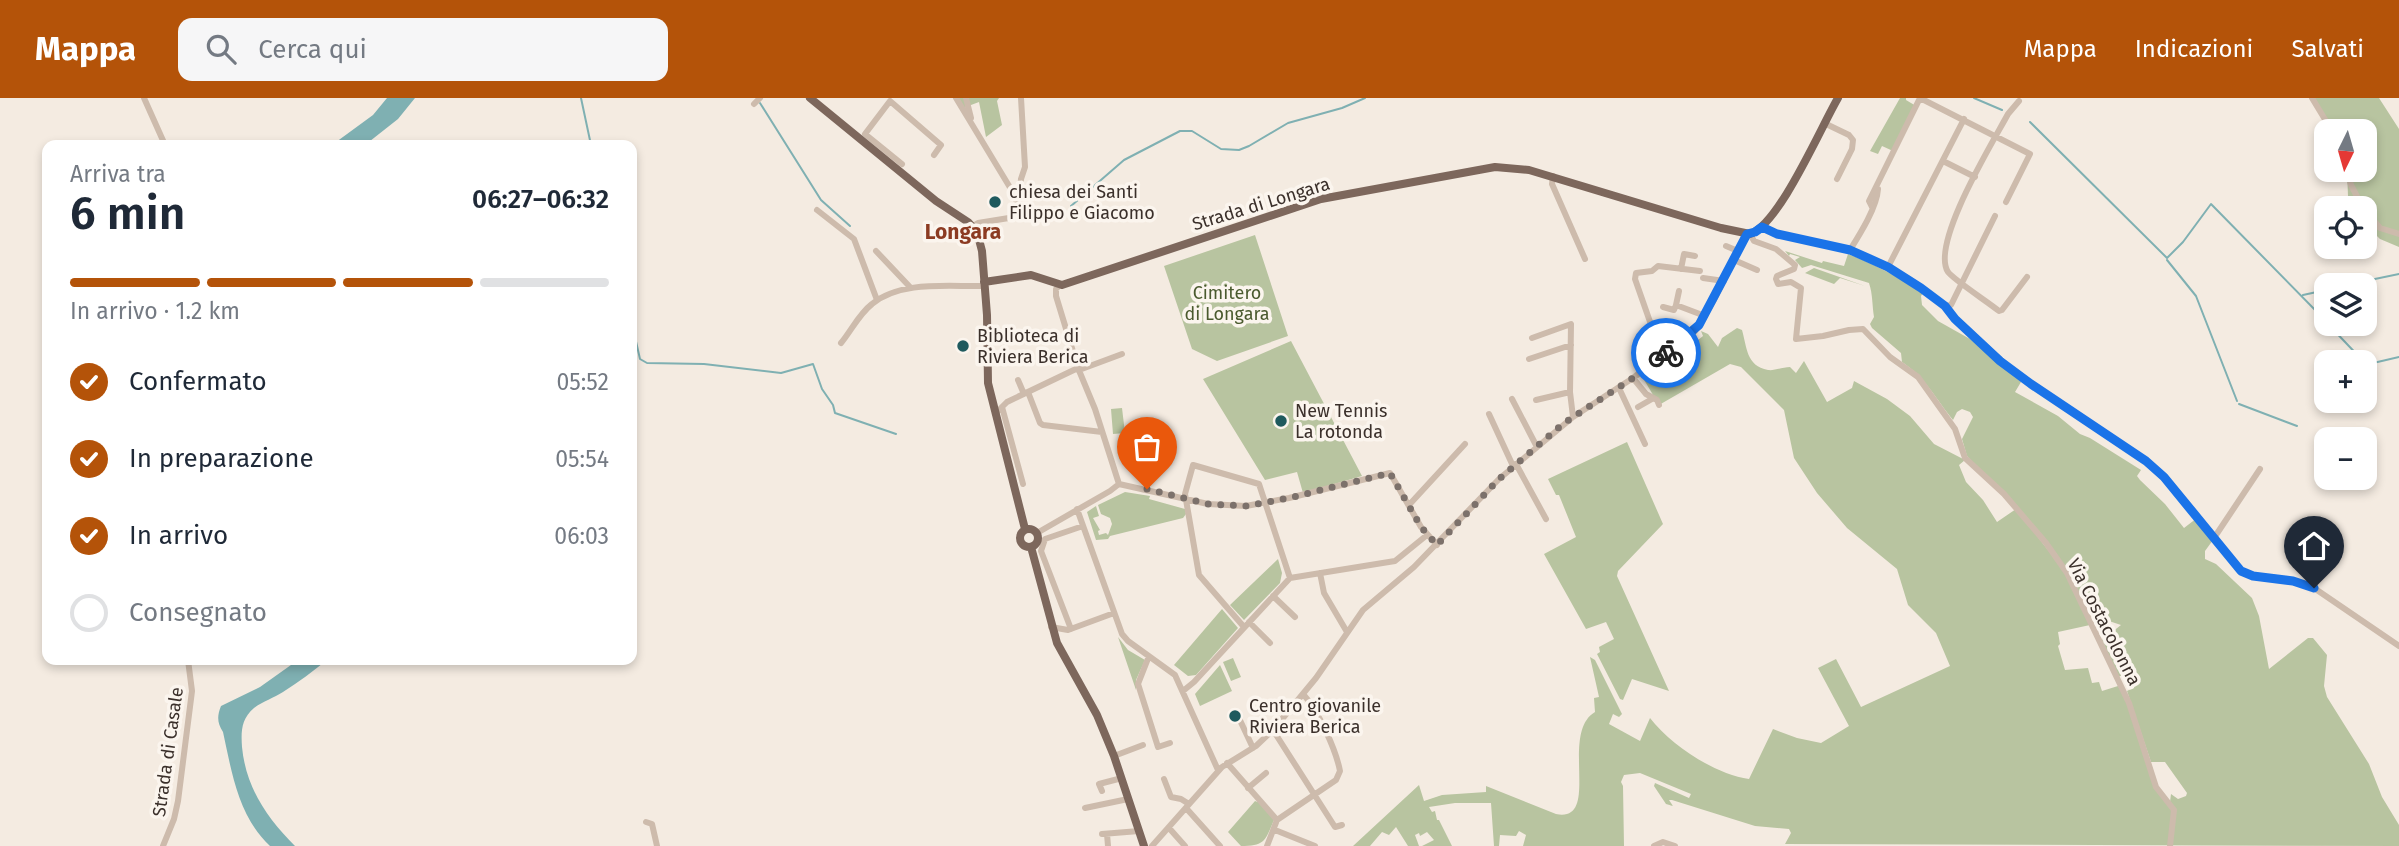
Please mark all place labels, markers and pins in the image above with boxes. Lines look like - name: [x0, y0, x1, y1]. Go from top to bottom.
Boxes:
- place label: chiesa dei Santi Filippo e Giacomo: [1009, 181, 1155, 224]
- marker: chiesa dei Santi Filippo e Giacomo: [987, 194, 1003, 210]
- place label: Biblioteca di Riviera Berica: [977, 325, 1089, 368]
- marker: Biblioteca di Riviera Berica: [955, 338, 971, 354]
- place label: New Tennis La rotonda: [1295, 400, 1387, 443]
- marker: New Tennis La rotonda: [1273, 413, 1289, 429]
- pin: [1117, 417, 1177, 489]
- pin: [2284, 516, 2344, 588]
- place label: Centro giovanile Riviera Berica: [1249, 695, 1381, 738]
- marker: Centro giovanile Riviera Berica: [1227, 708, 1243, 724]

